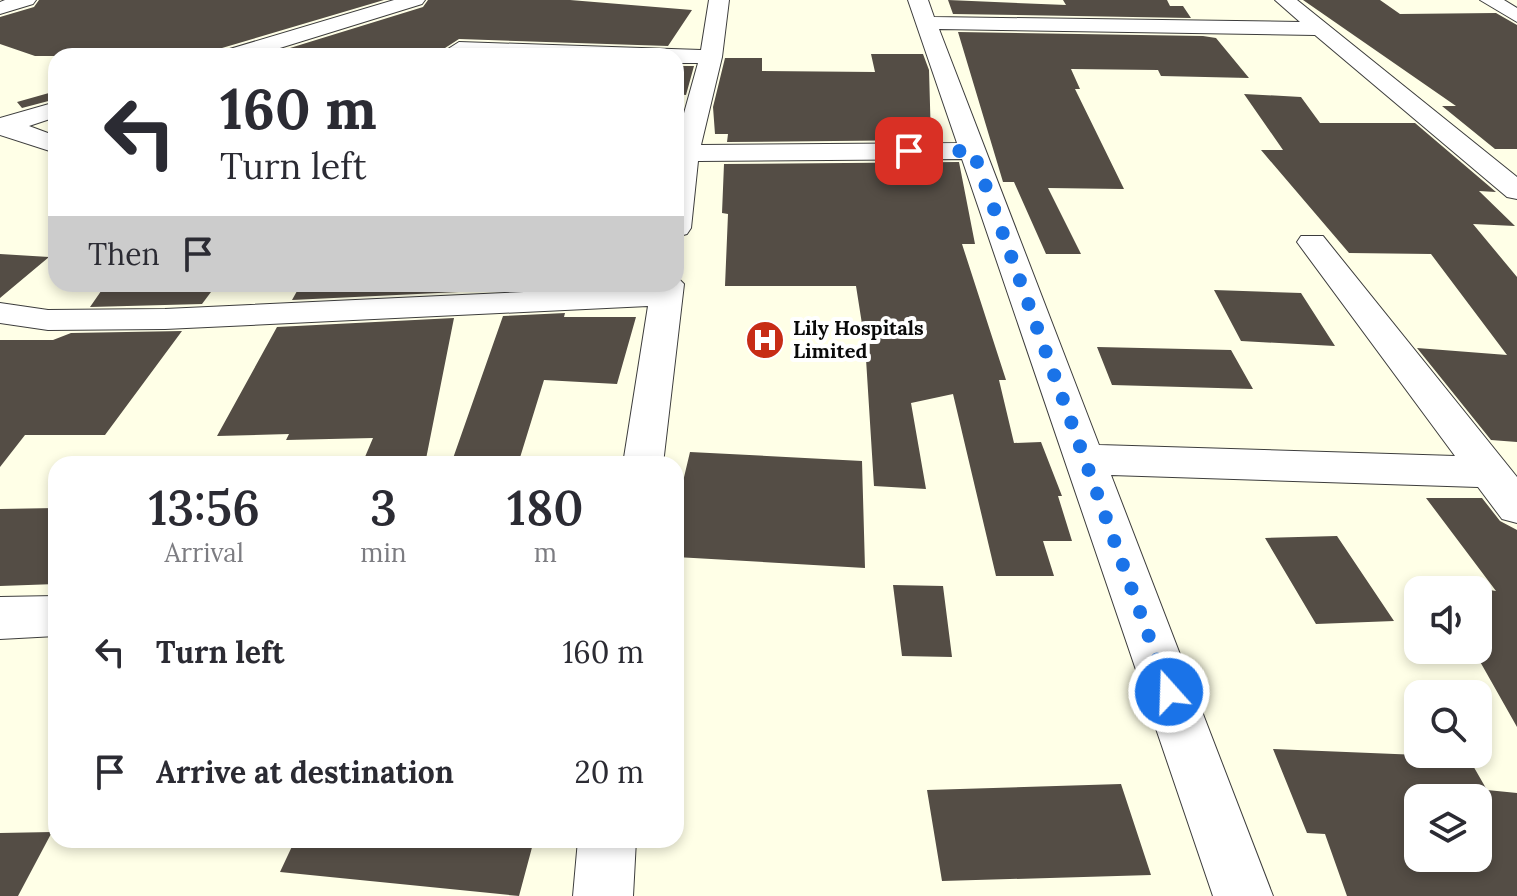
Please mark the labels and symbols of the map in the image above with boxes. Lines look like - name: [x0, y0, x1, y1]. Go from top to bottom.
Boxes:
- pin: [875, 117, 943, 185]
- place label: Lily Hospitals Limited: [793, 315, 924, 363]
- hospital icon: Lily Hospitals Limited: [744, 319, 786, 361]
- position arrow: [1127, 650, 1211, 734]

